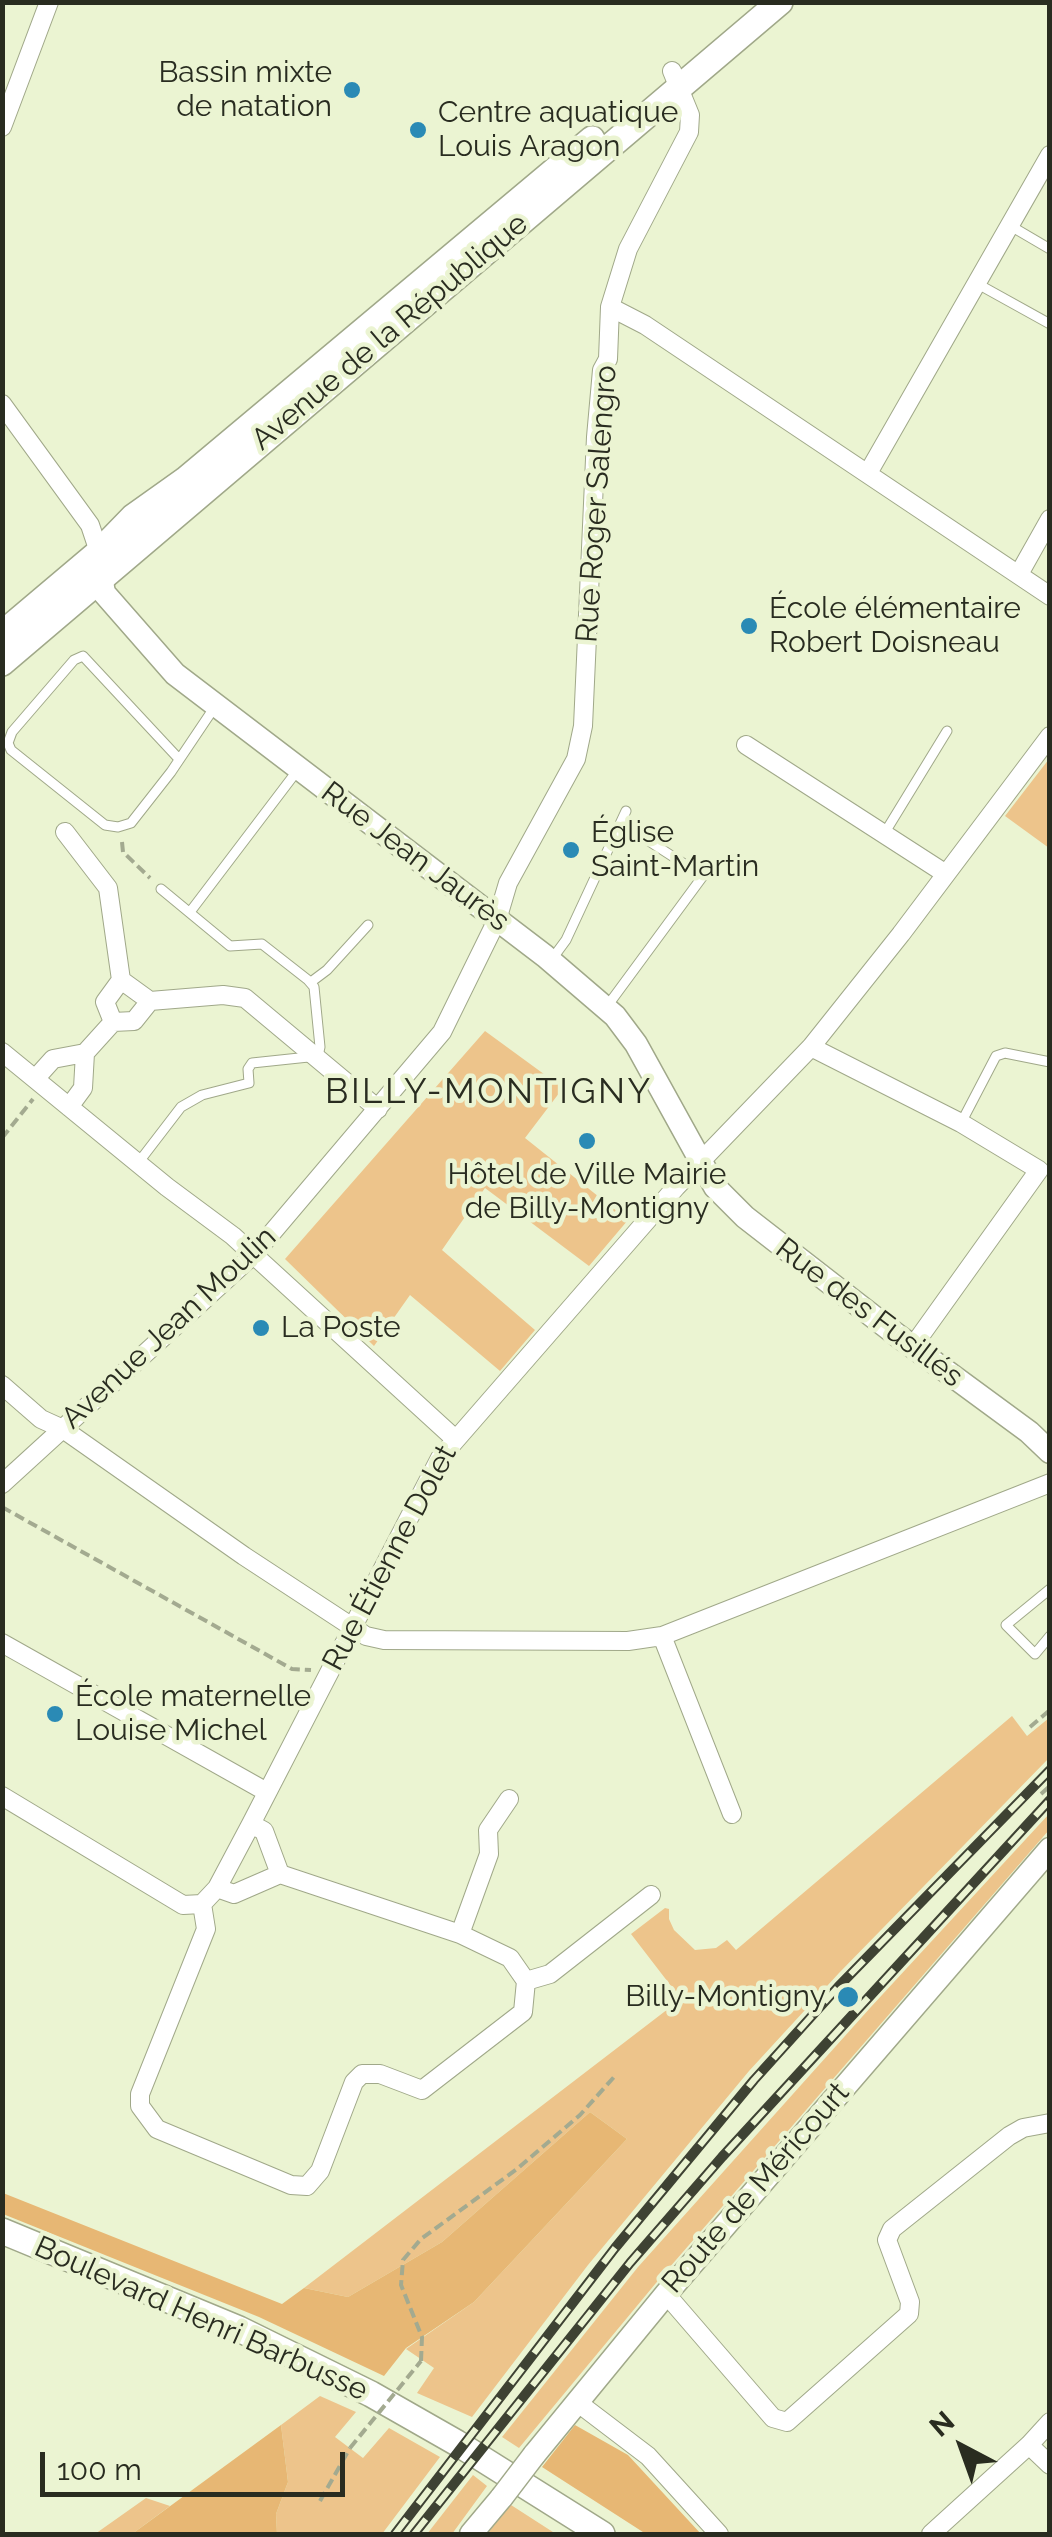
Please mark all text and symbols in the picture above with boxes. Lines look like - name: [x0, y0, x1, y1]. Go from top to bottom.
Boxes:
- place label: Bassin mixte de natation: [158, 55, 332, 126]
- marker: Bassin mixte de natation: [341, 79, 363, 101]
- place label: Centre aquatique Louis Aragon: [438, 95, 678, 166]
- marker: Centre aquatique Louis Aragon: [407, 119, 429, 141]
- street label: Avenue de la République: [245, 206, 535, 458]
- street label: Rue Roger Salengro: [569, 364, 625, 644]
- place label: École élémentaire Robert Doisneau: [769, 591, 1021, 662]
- marker: École élémentaire Robert Doisneau: [738, 615, 760, 637]
- street label: Rue Jean Jaurès: [314, 775, 516, 939]
- place label: Église Saint-Martin: [591, 815, 759, 886]
- marker: Église Saint-Martin: [560, 839, 582, 861]
- district label: BILLY-MONTIGNY: [325, 1071, 653, 1113]
- marker: Hôtel de Ville Mairie de Billy-Montigny: [576, 1130, 598, 1152]
- place label: Hôtel de Ville Mairie de Billy-Montigny: [448, 1157, 726, 1228]
- street label: Avenue Jean Moulin: [54, 1219, 284, 1437]
- street label: Rue des Fusillés: [768, 1231, 970, 1395]
- place label: La Poste: [281, 1310, 401, 1346]
- marker: La Poste: [250, 1317, 272, 1339]
- street label: Rue Étienne Dolet: [315, 1439, 465, 1677]
- place label: École maternelle Louise Michel: [75, 1679, 311, 1750]
- marker: École maternelle Louise Michel: [44, 1703, 66, 1725]
- place label: Billy-Montigny: [625, 1979, 826, 2015]
- marker: Billy-Montigny: [835, 1984, 861, 2010]
- street label: Route de Méricourt: [655, 2075, 857, 2301]
- street label: Boulevard Henri Barbusse: [29, 2229, 373, 2409]
- north arrow: [912, 2397, 1012, 2497]
- text: N: [923, 2405, 961, 2443]
- scale bar: [45, 2432, 350, 2494]
- text: 100 m: [57, 2452, 142, 2487]

